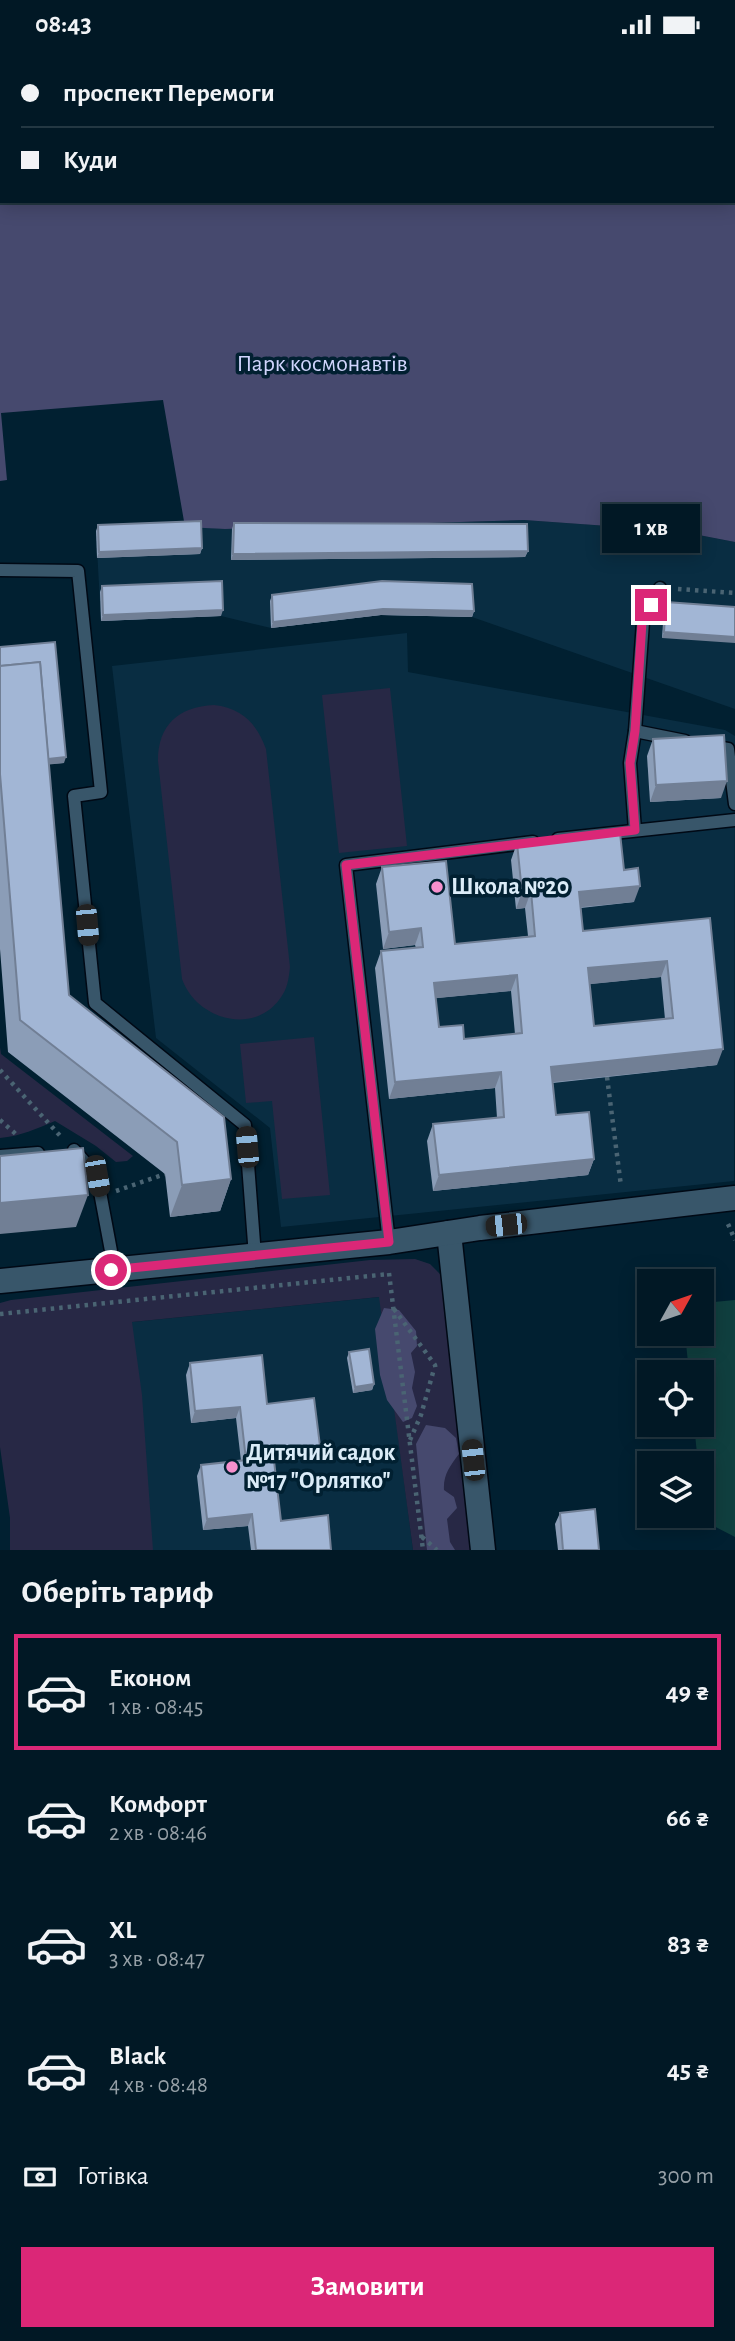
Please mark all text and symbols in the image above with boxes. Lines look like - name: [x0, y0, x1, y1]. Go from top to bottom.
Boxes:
- text: 08:43: [35, 11, 92, 37]
- text: проспект Перемоги: [63, 80, 275, 106]
- text: Куди: [63, 147, 118, 173]
- park label: Парк космонавтів: [236, 352, 408, 376]
- callout: 1 хв: [602, 503, 700, 553]
- text: 1 хв: [634, 517, 668, 540]
- route end: [635, 589, 667, 621]
- place label: Школа №20: [451, 875, 569, 899]
- marker: Школа №20: [429, 879, 445, 895]
- car: [75, 903, 100, 947]
- car: [235, 1125, 260, 1169]
- car: [84, 1153, 111, 1199]
- car: [485, 1212, 528, 1238]
- route start: [95, 1254, 127, 1286]
- north arrow: [637, 1269, 714, 1346]
- map controls: [637, 1269, 714, 1528]
- button: locate: [637, 1360, 714, 1437]
- car: [461, 1438, 486, 1482]
- place label: Дитячий садок №17 "Орлятко": [246, 1441, 395, 1493]
- button: layers: [637, 1451, 714, 1528]
- marker: Дитячий садок №17 "Орлятко": [224, 1459, 240, 1475]
- text: Оберіть тариф: [21, 1576, 213, 1608]
- icon: car: [25, 1661, 88, 1724]
- text: Економ: [109, 1665, 191, 1691]
- text: 49 ₴: [665, 1679, 710, 1705]
- text: 1 хв · 08:45: [109, 1696, 203, 1719]
- icon: car: [25, 1787, 88, 1850]
- text: Комфорт: [109, 1791, 207, 1817]
- text: 66 ₴: [666, 1805, 710, 1831]
- text: 2 хв · 08:46: [109, 1822, 207, 1845]
- icon: car: [25, 1913, 88, 1976]
- text: XL: [109, 1917, 136, 1943]
- text: 83 ₴: [667, 1931, 710, 1957]
- text: 3 хв · 08:47: [109, 1948, 205, 1971]
- icon: car: [25, 2039, 88, 2102]
- text: Black: [109, 2043, 166, 2069]
- text: 45 ₴: [667, 2057, 710, 2083]
- text: 4 хв · 08:48: [109, 2074, 208, 2097]
- icon: cash: [21, 2158, 59, 2196]
- text: Готівка: [77, 2163, 149, 2189]
- text: 300 m: [658, 2165, 714, 2188]
- button: Замовити: [21, 2247, 714, 2327]

